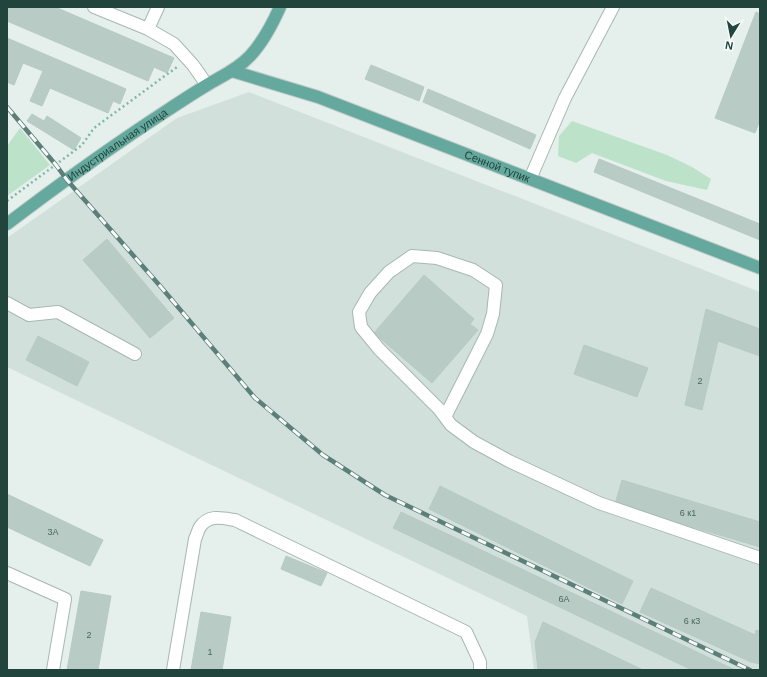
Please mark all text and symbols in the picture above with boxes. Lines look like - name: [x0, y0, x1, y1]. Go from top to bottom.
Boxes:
- north arrow: [711, 16, 751, 56]
- text: N: [724, 39, 734, 52]
- street label: Индустриальная улица: [65, 106, 170, 183]
- street label: Сенной тупик: [463, 148, 532, 184]
- house number: 2: [697, 376, 703, 386]
- house number: 6 к1: [680, 508, 696, 518]
- house number: 3А: [47, 527, 59, 537]
- house number: 6А: [558, 594, 570, 604]
- house number: 6 к3: [684, 616, 700, 626]
- house number: 2: [86, 630, 92, 640]
- house number: 1: [207, 647, 213, 657]

